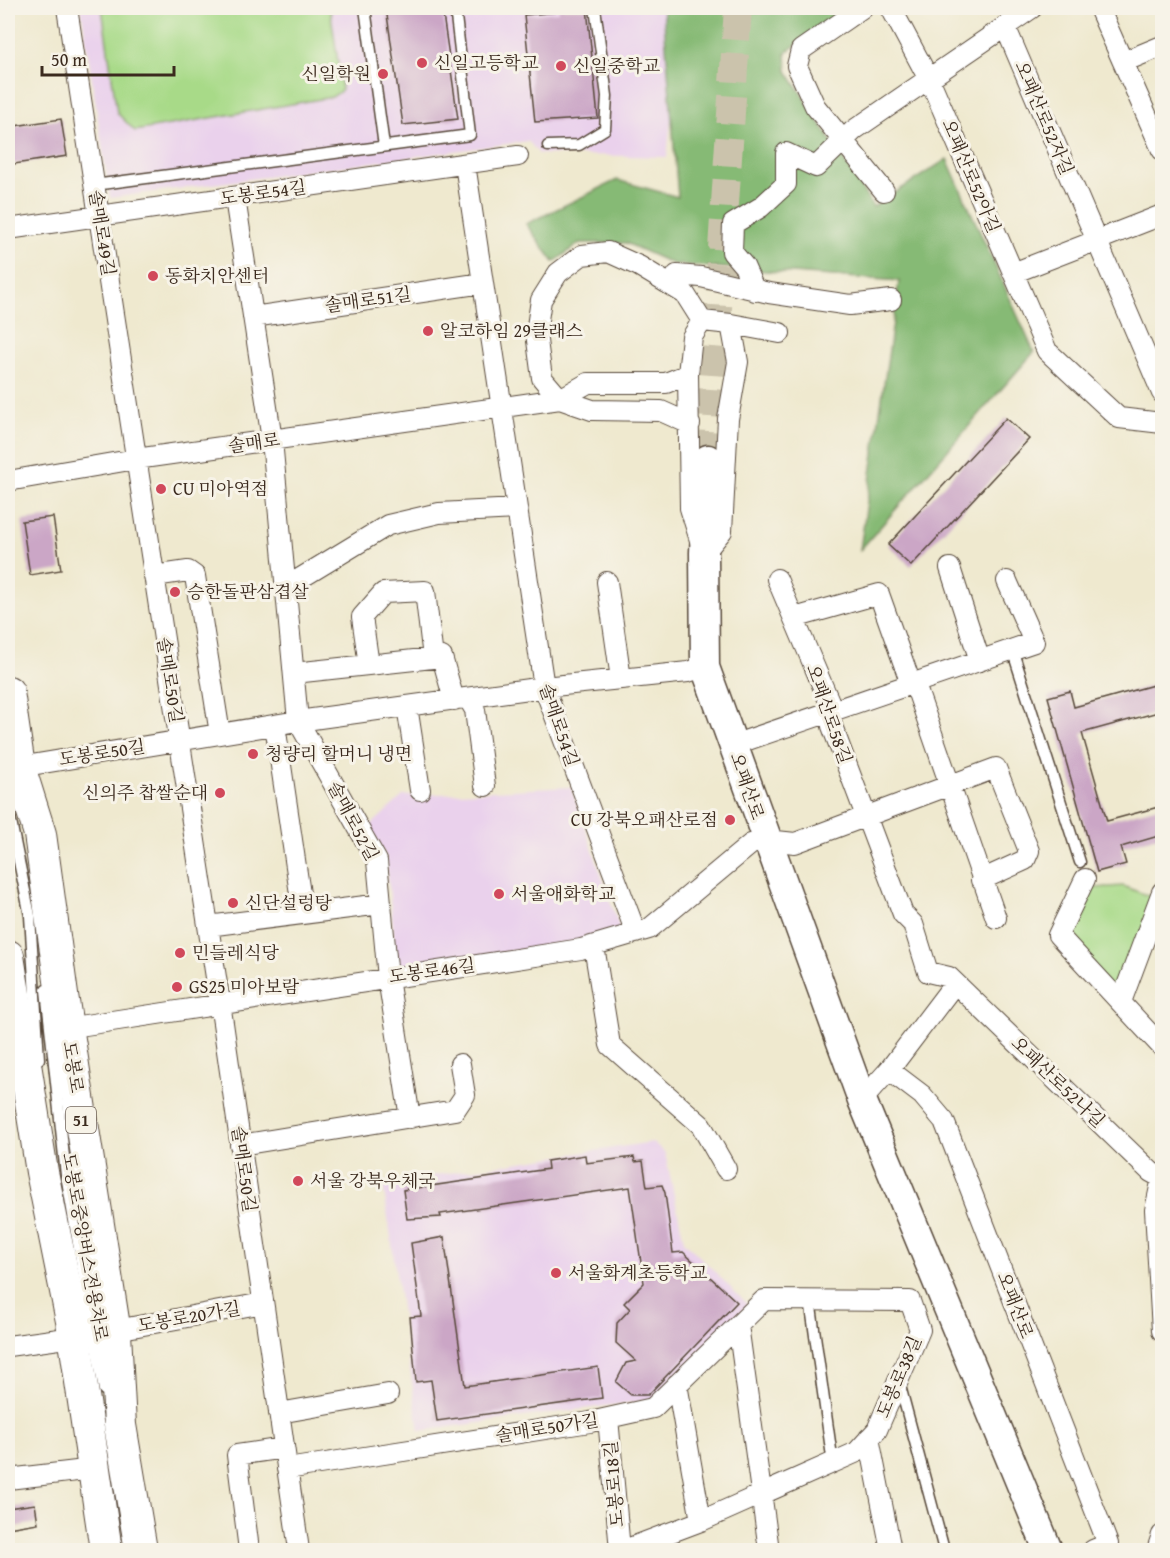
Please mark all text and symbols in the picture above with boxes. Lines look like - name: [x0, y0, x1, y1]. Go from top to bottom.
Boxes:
- scale bar: [42, 39, 174, 77]
- text: 50 m: [51, 46, 87, 73]
- place label: 신일고등학교: [434, 49, 539, 76]
- place label: 신일중학교: [573, 52, 661, 79]
- marker: 신일고등학교: [415, 56, 429, 70]
- street label: 오패산로52자길: [1008, 57, 1081, 179]
- marker: 신일중학교: [554, 59, 568, 73]
- place label: 신일학원: [301, 60, 371, 87]
- marker: 신일학원: [376, 67, 390, 81]
- street label: 오패산로52아길: [935, 115, 1008, 237]
- street label: 도봉로54길: [218, 173, 308, 212]
- street label: 솔매로49길: [82, 188, 123, 278]
- place label: 동화치안센터: [165, 262, 269, 289]
- marker: 동화치안센터: [146, 269, 160, 283]
- street label: 솔매로51길: [323, 280, 413, 319]
- place label: 알코하임 29클래스: [440, 317, 584, 344]
- marker: 알코하임 29클래스: [421, 324, 435, 338]
- street label: 솔매로: [226, 426, 282, 460]
- place label: CU 미아역점: [173, 475, 268, 502]
- marker: CU 미아역점: [154, 482, 168, 496]
- place label: 승한돌판삼겹살: [187, 578, 309, 605]
- marker: 승한돌판삼겹살: [168, 585, 182, 599]
- street label: 솔매로50길: [150, 635, 191, 725]
- street label: 오패산로58길: [800, 660, 859, 768]
- street label: 솔매로54길: [533, 679, 586, 770]
- street label: 도봉로50길: [57, 732, 147, 773]
- place label: 청량리 할머니 냉면: [265, 740, 412, 767]
- marker: 청량리 할머니 냉면: [246, 747, 260, 761]
- street label: 오패산로: [723, 749, 772, 823]
- street label: 솔매로52길: [321, 776, 386, 865]
- place label: 신의주 찹쌀순대: [82, 779, 208, 806]
- marker: 신의주 찹쌀순대: [213, 786, 227, 800]
- place label: CU 강북오패산로점: [571, 806, 718, 833]
- marker: CU 강북오패산로점: [723, 813, 737, 827]
- place label: 서울애화학교: [511, 880, 616, 907]
- marker: 서울애화학교: [492, 887, 506, 901]
- place label: 신단설렁탕: [245, 889, 333, 916]
- marker: 신단설렁탕: [226, 896, 240, 910]
- place label: 민들레식당: [192, 939, 280, 966]
- marker: 민들레식당: [173, 946, 187, 960]
- street label: 도봉로46길: [387, 951, 477, 990]
- place label: GS25 미아보람: [189, 973, 300, 1000]
- marker: GS25 미아보람: [170, 980, 184, 994]
- street label: 오패산로52나길: [1005, 1030, 1111, 1134]
- street label: 도봉로: [56, 1039, 91, 1095]
- road number: 51: [66, 1107, 96, 1133]
- street label: 솔매로50길: [225, 1124, 264, 1214]
- street label: 도봉로중앙버스전용차로: [56, 1150, 115, 1343]
- place label: 서울 강북우체국: [310, 1167, 436, 1194]
- marker: 서울 강북우체국: [291, 1174, 305, 1188]
- place label: 서울화계초등학교: [568, 1259, 708, 1286]
- marker: 서울화계초등학교: [549, 1266, 563, 1280]
- street label: 오패산로: [990, 1268, 1041, 1342]
- street label: 도봉로20가길: [135, 1294, 243, 1339]
- street label: 도봉로38길: [869, 1332, 928, 1422]
- street label: 솔매로50가길: [493, 1406, 601, 1449]
- street label: 도봉로18길: [596, 1440, 631, 1529]

